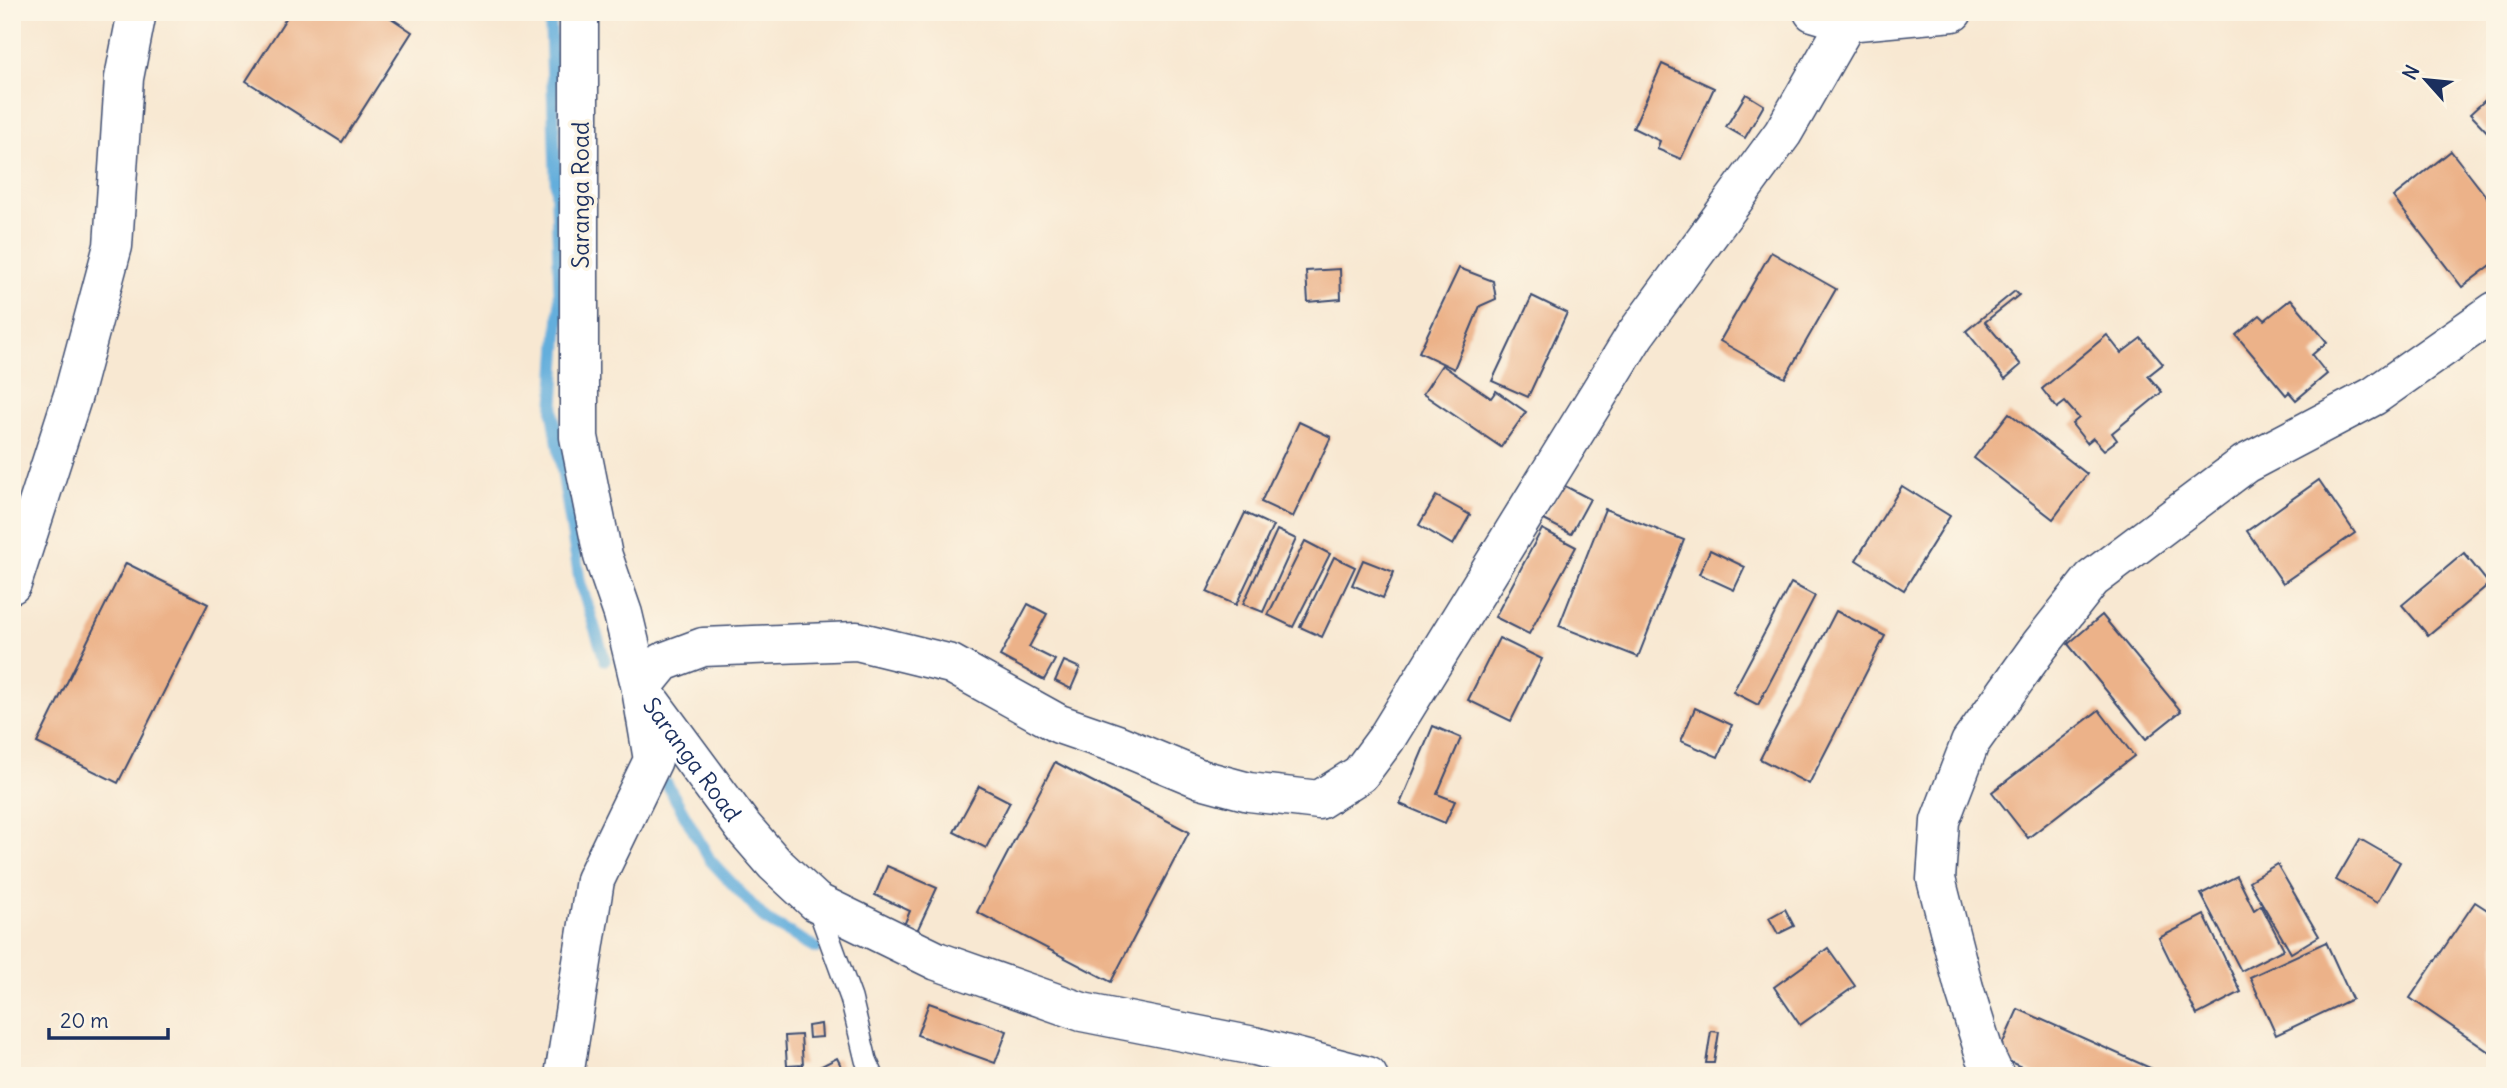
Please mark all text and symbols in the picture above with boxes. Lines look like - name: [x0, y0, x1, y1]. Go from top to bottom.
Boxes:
- north arrow: [2392, 46, 2462, 116]
- text: N: [2397, 61, 2425, 84]
- street label: Saranga Road: [566, 122, 595, 268]
- street label: Saranga Road: [637, 691, 748, 827]
- scale bar: [49, 997, 168, 1041]
- text: 20 m: [60, 1007, 109, 1034]

